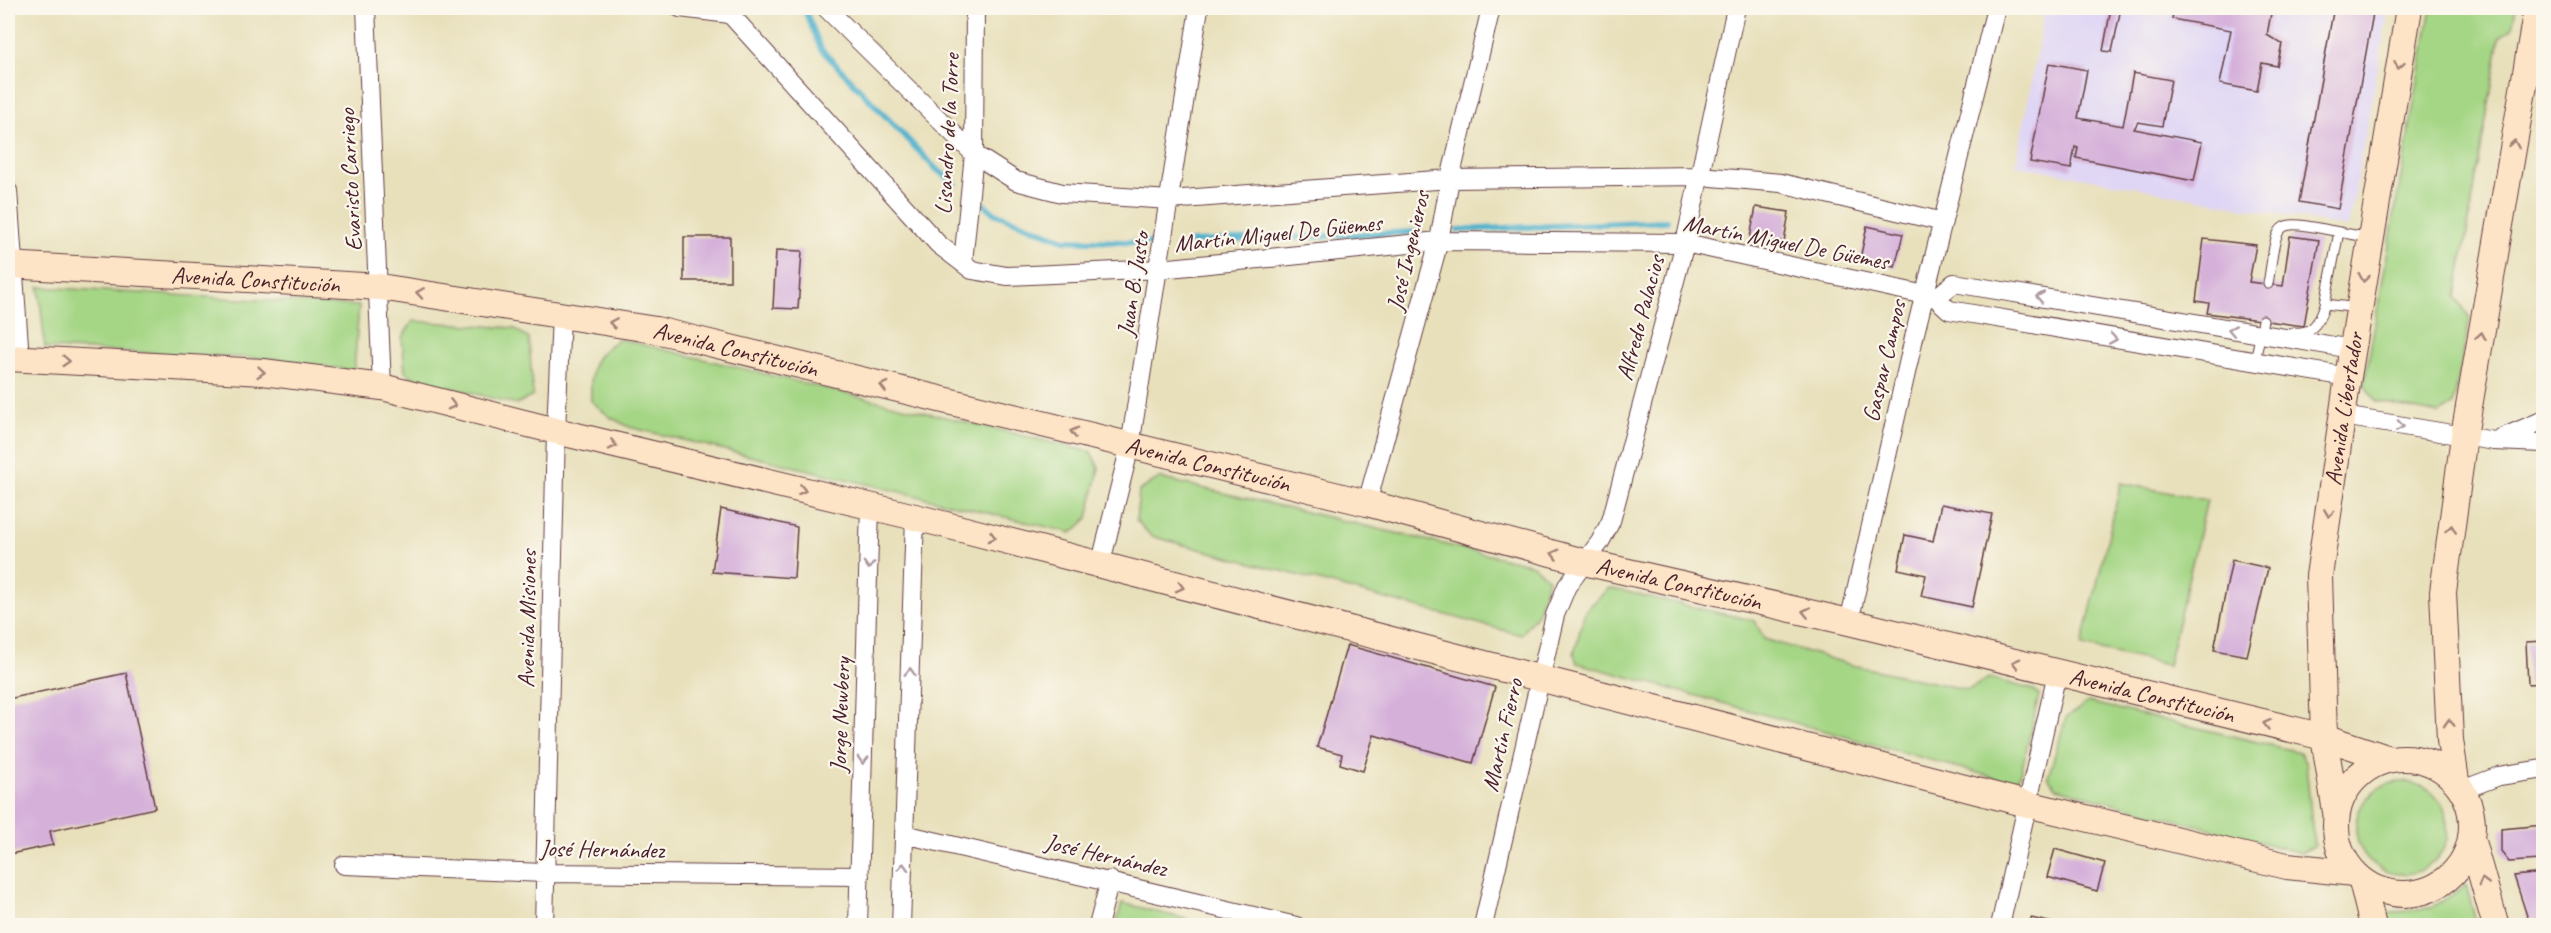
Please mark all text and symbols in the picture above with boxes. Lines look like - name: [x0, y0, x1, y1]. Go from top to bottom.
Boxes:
- street label: Lisandro de la Torre: [928, 51, 966, 215]
- one-way arrow: [2394, 61, 2406, 70]
- street label: Evaristo Carriego: [331, 107, 369, 252]
- one-way arrow: [2507, 140, 2520, 150]
- street label: José Ingenieros: [1379, 186, 1437, 315]
- street label: Martín Miguel De Güemes: [1173, 207, 1385, 259]
- street label: Martín Miguel De Güemes: [1681, 207, 1893, 277]
- street label: Juan B. Justo: [1110, 227, 1156, 339]
- street label: Alfredo Palacios: [1609, 250, 1672, 384]
- street label: Avenida Constitución: [171, 260, 342, 300]
- one-way arrow: [2358, 274, 2370, 283]
- one-way arrow: [415, 288, 424, 300]
- one-way arrow: [2035, 292, 2045, 304]
- street label: Gaspar Campos: [1855, 296, 1913, 425]
- street label: Avenida Constitución: [650, 315, 822, 384]
- one-way arrow: [608, 317, 618, 330]
- one-way arrow: [2227, 324, 2237, 337]
- street label: Avenida Libertador: [2317, 328, 2371, 487]
- one-way arrow: [2108, 332, 2118, 344]
- one-way arrow: [2474, 332, 2487, 342]
- one-way arrow: [61, 355, 70, 368]
- one-way arrow: [256, 365, 265, 378]
- one-way arrow: [879, 380, 889, 393]
- one-way arrow: [447, 397, 457, 410]
- one-way arrow: [2396, 419, 2405, 431]
- one-way arrow: [1069, 427, 1079, 440]
- street label: Avenida Constitución: [1123, 430, 1294, 499]
- one-way arrow: [607, 438, 617, 451]
- one-way arrow: [797, 483, 807, 496]
- one-way arrow: [2323, 508, 2335, 517]
- one-way arrow: [2445, 524, 2457, 534]
- one-way arrow: [986, 530, 996, 543]
- street label: Avenida Misiones: [511, 548, 543, 688]
- one-way arrow: [1550, 548, 1560, 561]
- street label: Avenida Constitución: [1594, 550, 1766, 617]
- one-way arrow: [862, 560, 875, 569]
- one-way arrow: [1175, 579, 1185, 592]
- one-way arrow: [1801, 607, 1811, 620]
- street label: Jorge Newbery: [823, 655, 857, 774]
- one-way arrow: [2011, 658, 2021, 671]
- street label: Avenida Constitución: [2067, 661, 2238, 730]
- one-way arrow: [903, 668, 916, 677]
- street label: Martín Fierro: [1474, 674, 1530, 794]
- one-way arrow: [2262, 718, 2272, 731]
- one-way arrow: [2443, 719, 2456, 728]
- one-way arrow: [857, 755, 869, 764]
- street label: José Hernández: [1041, 826, 1171, 884]
- street label: José Hernández: [539, 833, 666, 865]
- one-way arrow: [897, 863, 910, 872]
- one-way arrow: [2478, 877, 2491, 887]

